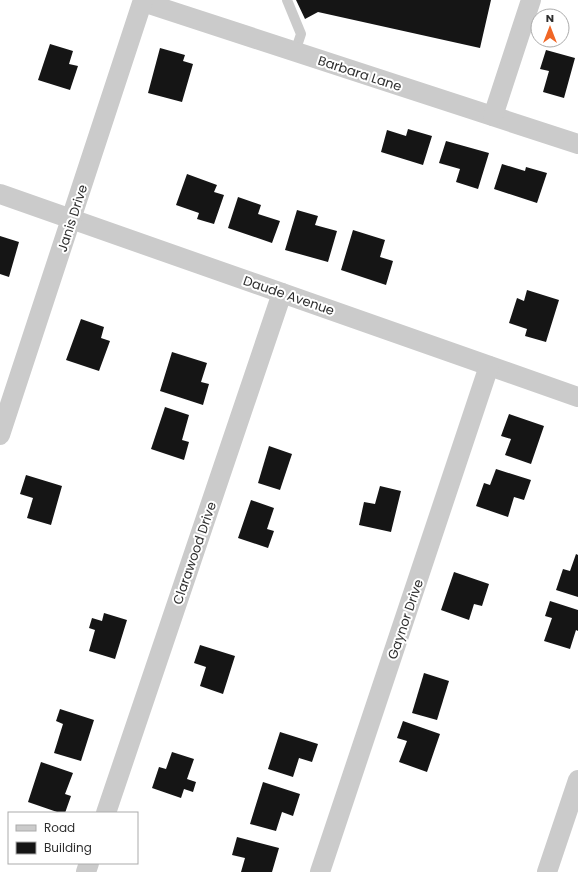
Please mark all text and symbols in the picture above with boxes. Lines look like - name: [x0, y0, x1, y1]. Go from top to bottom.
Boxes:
- north arrow: [530, 8, 570, 48]
- text: N: [546, 10, 554, 26]
- street label: Barbara Lane: [316, 51, 404, 96]
- street label: Janis Drive: [53, 182, 92, 254]
- street label: Daude Avenue: [241, 271, 337, 320]
- street label: Clarawood Drive: [168, 499, 221, 607]
- street label: Gaynor Drive: [383, 576, 428, 662]
- legend: [8, 812, 138, 864]
- text: Road: [44, 819, 75, 836]
- text: Building: [44, 839, 92, 856]

